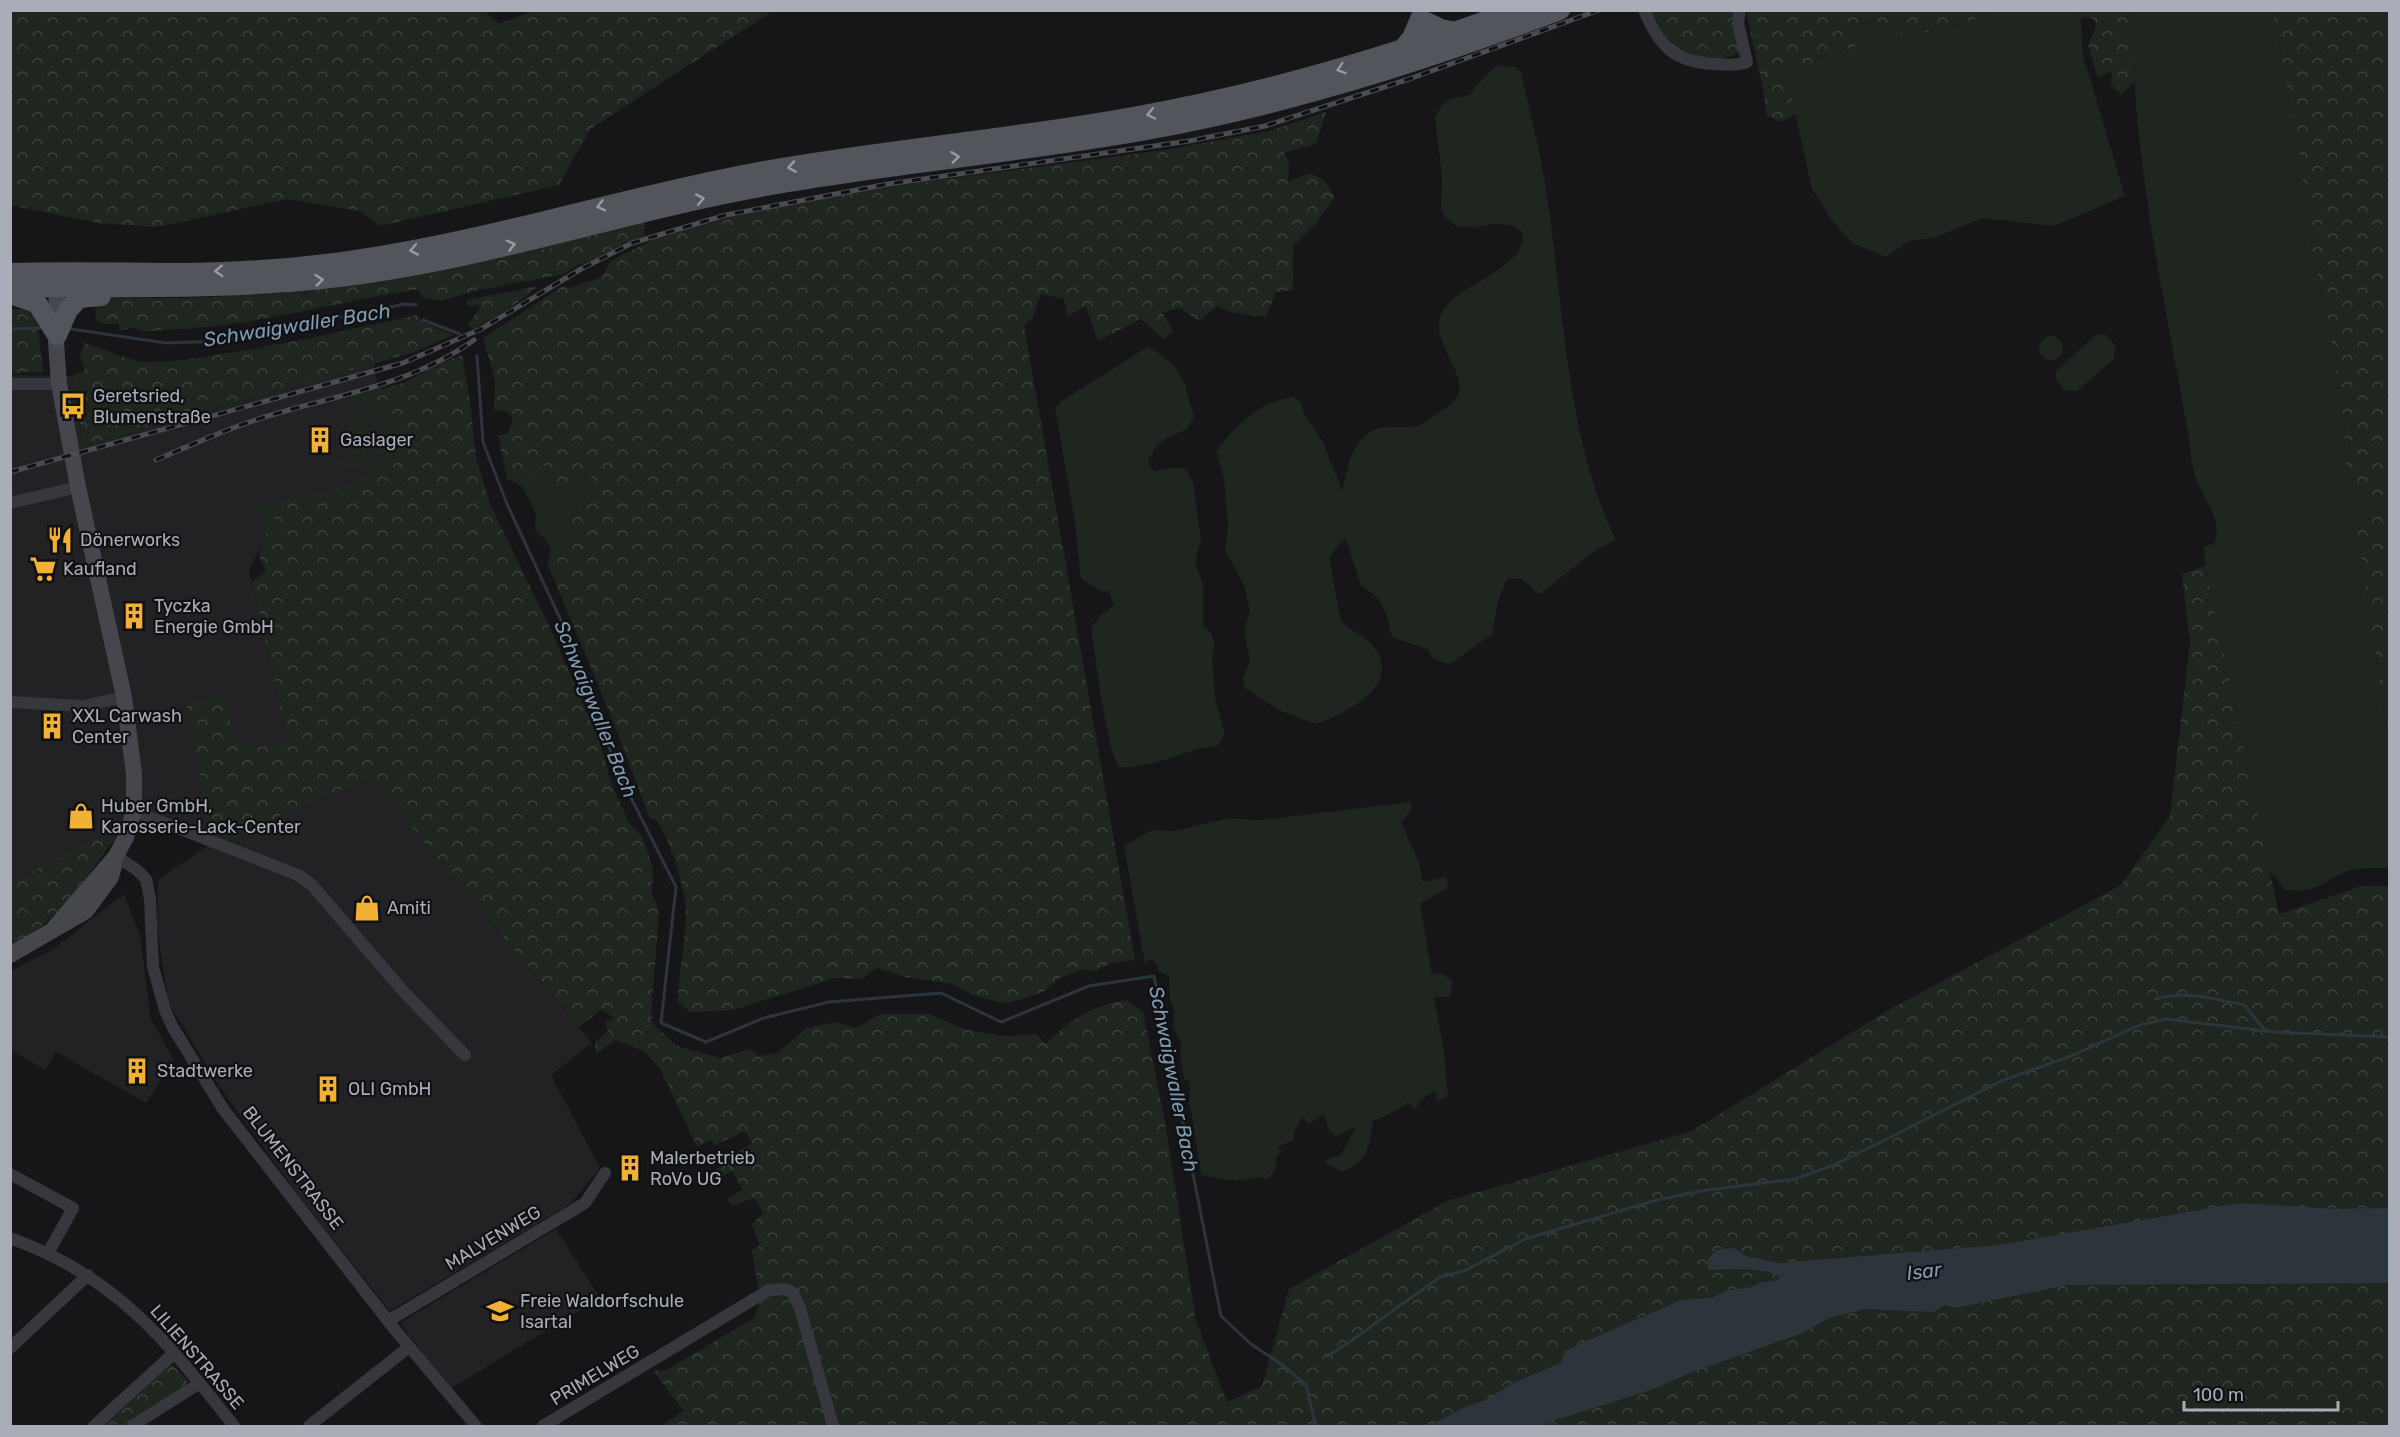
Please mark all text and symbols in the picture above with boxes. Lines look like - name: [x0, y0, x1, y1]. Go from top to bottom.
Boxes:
- one-way arrow: [1336, 62, 1347, 74]
- one-way arrow: [1146, 106, 1156, 119]
- one-way arrow: [950, 151, 960, 164]
- one-way arrow: [787, 160, 797, 172]
- one-way arrow: [695, 193, 705, 206]
- one-way arrow: [596, 199, 606, 212]
- one-way arrow: [506, 239, 516, 252]
- one-way arrow: [409, 243, 419, 256]
- one-way arrow: [215, 264, 224, 277]
- one-way arrow: [315, 274, 324, 287]
- water label: Schwaigwaller Bach: [202, 298, 392, 352]
- place label: Geretsried, Blumenstraße: [93, 385, 211, 428]
- bus stop icon: Geretsried, Blumenstraße: [58, 391, 88, 421]
- building icon: Gaslager: [305, 425, 335, 455]
- place label: Gaslager: [340, 429, 414, 451]
- restaurant icon: Dönerworks: [45, 525, 75, 555]
- place label: Dönerworks: [80, 529, 180, 551]
- supermarket icon: Kaufland: [28, 554, 58, 584]
- place label: Kaufland: [63, 558, 137, 580]
- place label: Tyczka Energie GmbH: [154, 595, 274, 638]
- building icon: Tyczka Energie GmbH: [119, 601, 149, 631]
- water label: Schwaigwaller Bach: [549, 617, 643, 801]
- place label: XXL Carwash Center: [72, 705, 182, 748]
- building icon: XXL Carwash Center: [37, 711, 67, 741]
- place label: Huber GmbH, Karosserie-Lack-Center: [101, 795, 301, 838]
- shop icon: Huber GmbH, Karosserie-Lack-Center: [66, 801, 96, 831]
- shop icon: Amiti: [352, 893, 382, 923]
- place label: Amiti: [387, 897, 431, 919]
- water label: Schwaigwaller Bach: [1144, 984, 1204, 1174]
- building icon: Stadtwerke: [122, 1056, 152, 1086]
- place label: Stadtwerke: [157, 1060, 253, 1082]
- building icon: OLI GmbH: [313, 1074, 343, 1104]
- place label: OLI GmbH: [348, 1078, 431, 1100]
- street label: BLUMENSTRASSE: [238, 1102, 348, 1234]
- place label: Malerbetrieb RoVo UG: [650, 1147, 755, 1190]
- building icon: Malerbetrieb RoVo UG: [615, 1153, 645, 1183]
- street label: MALVENWEG: [441, 1201, 545, 1275]
- water label: Isar: [1905, 1257, 1944, 1285]
- place label: Freie Waldorfschule Isartal: [520, 1290, 684, 1333]
- school or university icon: Freie Waldorfschule Isartal: [485, 1296, 515, 1326]
- street label: LILIENSTRASSE: [145, 1300, 249, 1414]
- street label: PRIMELWEG: [546, 1340, 644, 1410]
- scale bar: [2184, 1374, 2338, 1412]
- text: 100 m: [2193, 1384, 2244, 1406]

